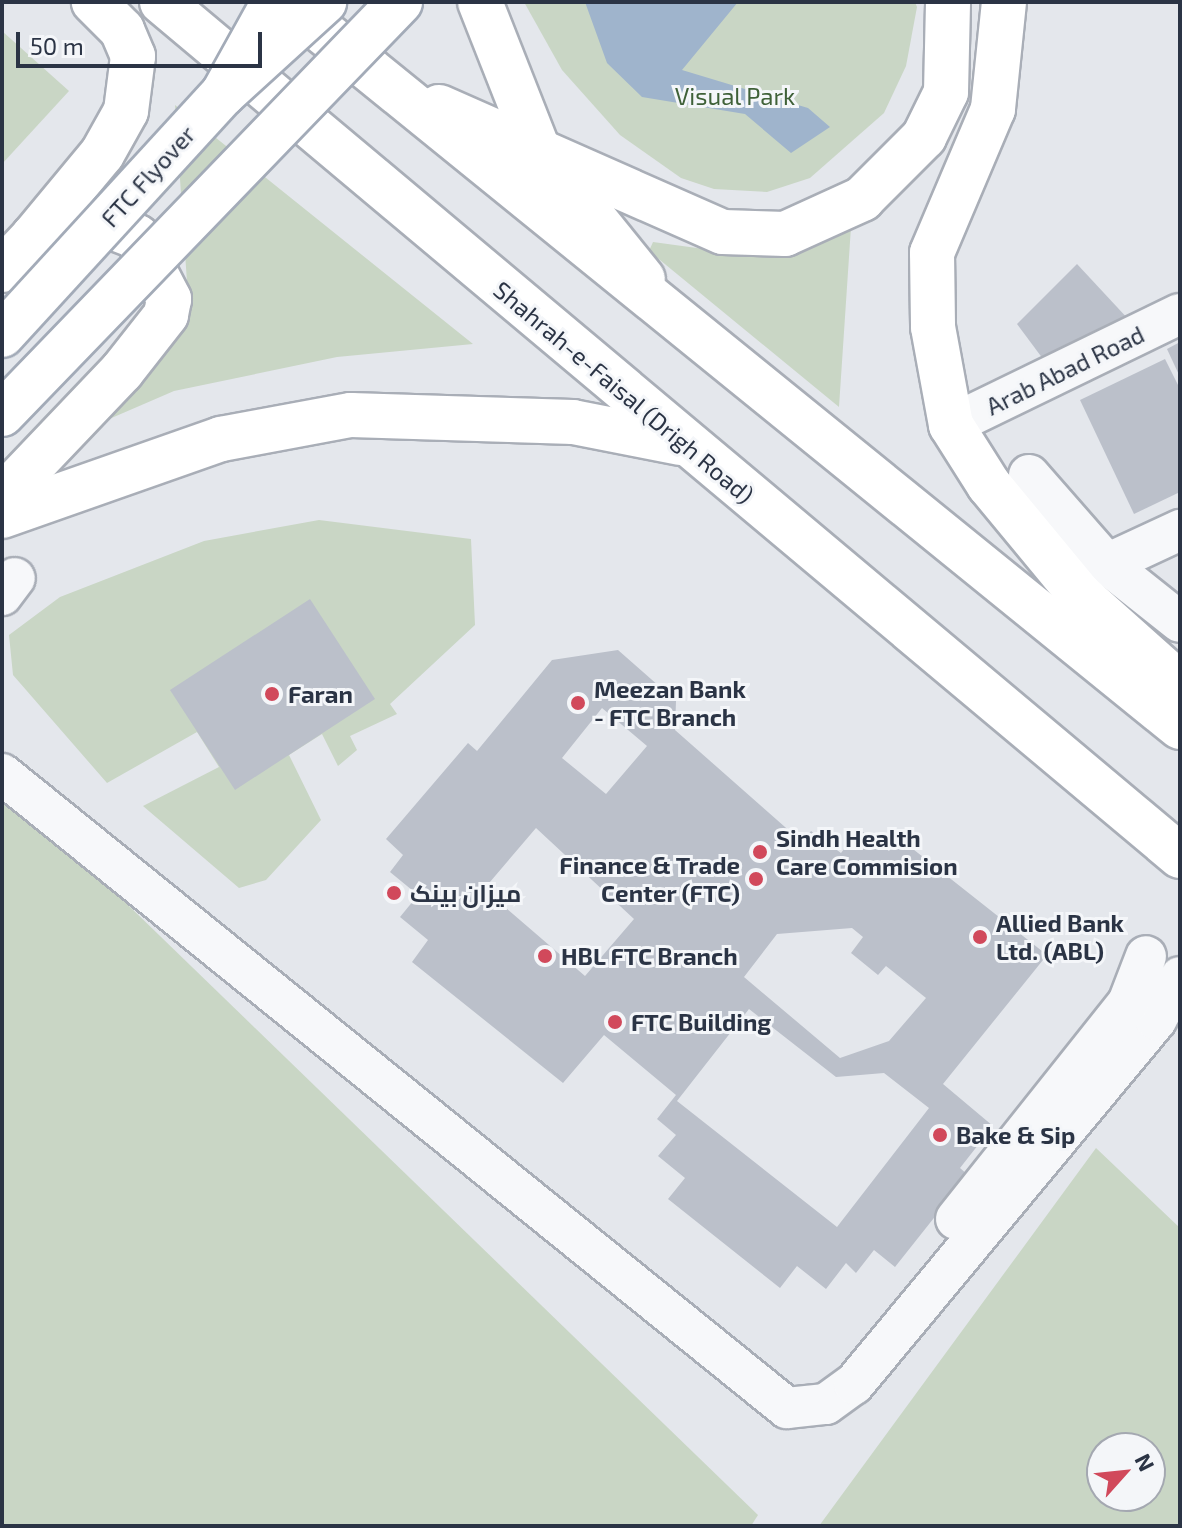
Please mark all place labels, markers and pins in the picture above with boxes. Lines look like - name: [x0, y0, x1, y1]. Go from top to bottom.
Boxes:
- place label: Meezan Bank - FTC Branch: [594, 675, 746, 731]
- place label: Faran: [288, 680, 353, 708]
- marker: Faran: [263, 685, 281, 703]
- marker: Meezan Bank - FTC Branch: [569, 694, 587, 712]
- place label: Sindh Health Care Commision: [776, 824, 958, 880]
- marker: Sindh Health Care Commision: [751, 843, 769, 861]
- place label: Finance & Trade Center (FTC): [559, 851, 740, 907]
- marker: Finance & Trade Center (FTC): [747, 870, 765, 888]
- place label: میزان بینک: [410, 879, 521, 907]
- marker: میزان بینک: [385, 884, 403, 902]
- place label: Allied Bank Ltd. (ABL): [996, 909, 1124, 965]
- marker: Allied Bank Ltd. (ABL): [971, 928, 989, 946]
- place label: HBL FTC Branch: [561, 942, 738, 970]
- marker: HBL FTC Branch: [536, 947, 554, 965]
- place label: FTC Building: [631, 1008, 771, 1036]
- marker: FTC Building: [606, 1013, 624, 1031]
- place label: Bake & Sip: [956, 1121, 1075, 1149]
- marker: Bake & Sip: [931, 1126, 949, 1144]

